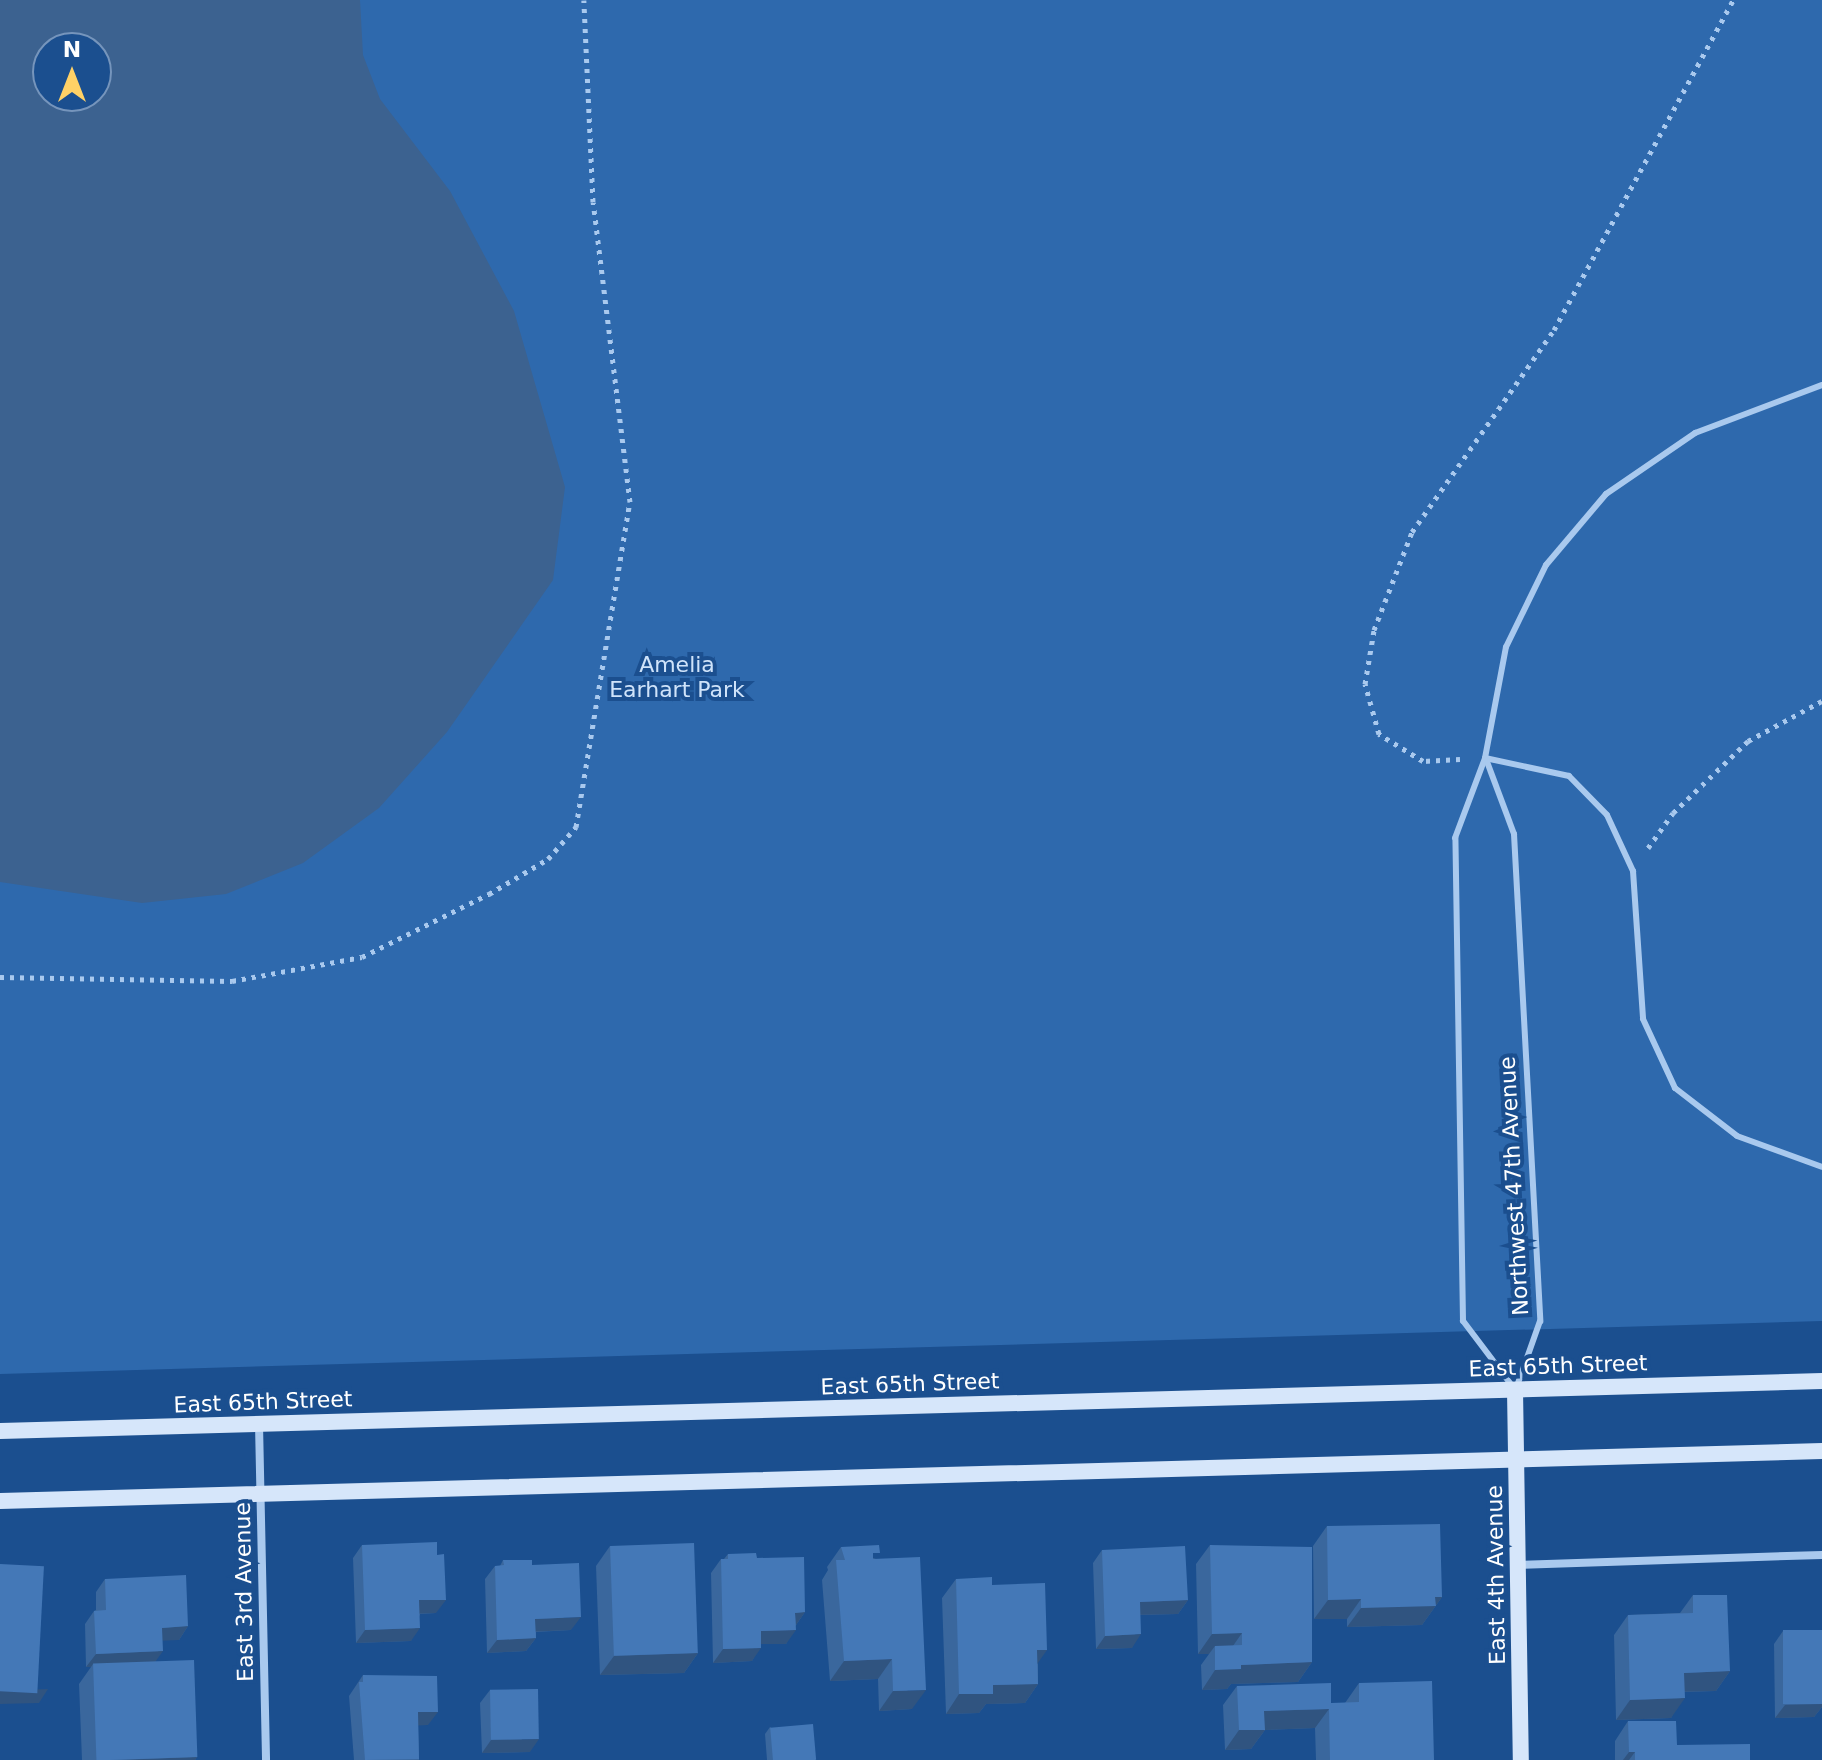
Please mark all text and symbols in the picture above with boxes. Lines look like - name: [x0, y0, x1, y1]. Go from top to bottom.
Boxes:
- north arrow: [32, 32, 112, 112]
- text: N: [63, 37, 81, 62]
- park label: Amelia Earhart Park: [609, 651, 745, 702]
- street label: Northwest 47th Avenue: [1494, 1056, 1534, 1316]
- street label: East 65th Street: [1468, 1350, 1648, 1382]
- street label: East 65th Street: [820, 1368, 1000, 1400]
- street label: East 65th Street: [173, 1386, 353, 1418]
- street label: East 4th Avenue: [1481, 1485, 1511, 1665]
- street label: East 3rd Avenue: [229, 1502, 259, 1682]

